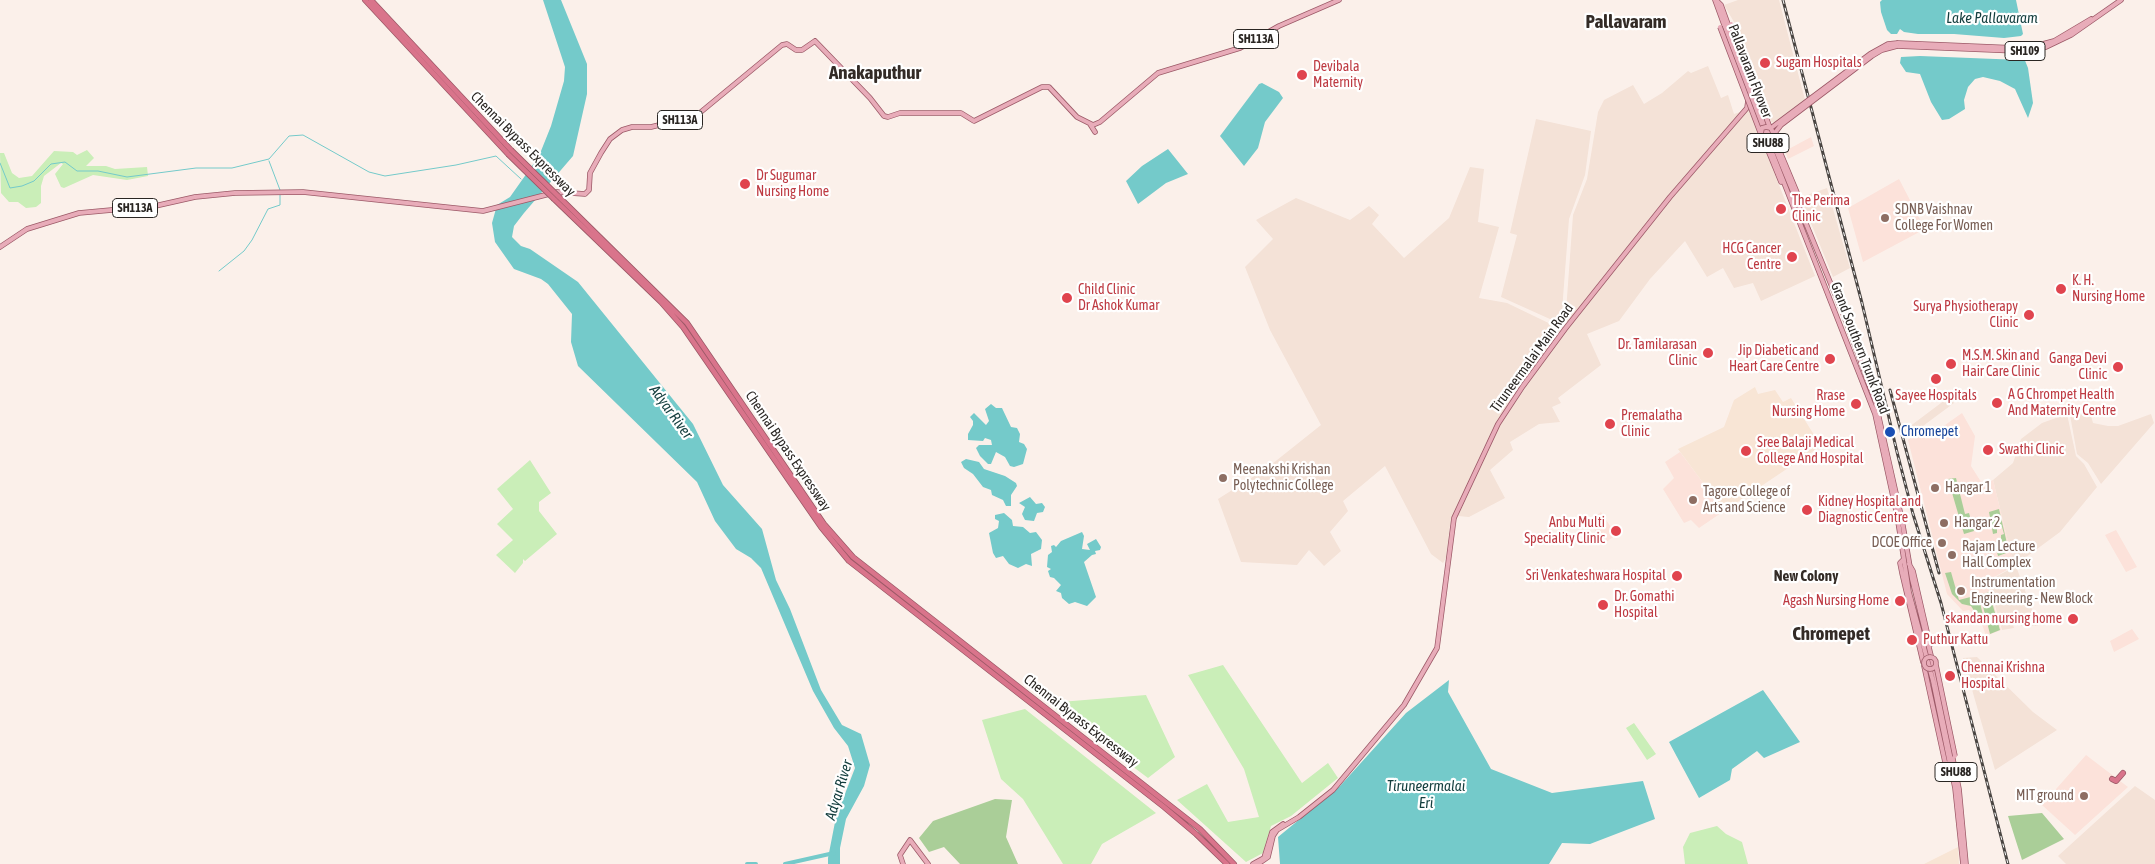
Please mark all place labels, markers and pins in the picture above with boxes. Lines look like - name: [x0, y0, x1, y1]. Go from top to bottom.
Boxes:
- place label: Sugam Hospitals: [1776, 55, 1862, 71]
- marker: Sugam Hospitals: [1758, 56, 1772, 70]
- place label: Devibala Maternity: [1313, 59, 1363, 92]
- marker: Devibala Maternity: [1295, 68, 1309, 82]
- place label: Dr Sugumar Nursing Home: [756, 168, 829, 200]
- marker: Dr Sugumar Nursing Home: [738, 177, 752, 191]
- place label: The Perima Clinic: [1792, 193, 1850, 226]
- marker: The Perima Clinic: [1774, 202, 1788, 216]
- place label: SDNB Vaishnav College For Women: [1895, 202, 1993, 234]
- marker: SDNB Vaishnav College For Women: [1879, 212, 1891, 224]
- place label: HCG Cancer Centre: [1722, 241, 1781, 274]
- marker: HCG Cancer Centre: [1785, 250, 1799, 264]
- place label: K. H. Nursing Home: [2072, 273, 2145, 306]
- place label: Child Clinic Dr Ashok Kumar: [1078, 282, 1159, 314]
- marker: K. H. Nursing Home: [2054, 282, 2068, 296]
- marker: Child Clinic Dr Ashok Kumar: [1060, 291, 1074, 305]
- place label: Surya Physiotherapy Clinic: [1913, 299, 2018, 332]
- marker: Surya Physiotherapy Clinic: [2022, 308, 2036, 322]
- place label: Dr. Tamilarasan Clinic: [1617, 337, 1697, 370]
- place label: Jip Diabetic and Heart Care Centre: [1729, 343, 1819, 376]
- marker: Dr. Tamilarasan Clinic: [1701, 346, 1715, 360]
- place label: M.S.M. Skin and Hair Care Clinic: [1962, 348, 2040, 381]
- place label: Ganga Devi Clinic: [2049, 351, 2107, 384]
- marker: Jip Diabetic and Heart Care Centre: [1823, 352, 1837, 366]
- marker: M.S.M. Skin and Hair Care Clinic: [1944, 357, 1958, 371]
- marker: Ganga Devi Clinic: [2111, 360, 2125, 374]
- marker: Sayee Hospitals: [1929, 372, 1943, 386]
- place label: A G Chrompet Health And Maternity Centre: [2008, 387, 2116, 420]
- place label: Rrase Nursing Home: [1772, 388, 1845, 421]
- place label: Sayee Hospitals: [1895, 388, 1977, 404]
- marker: A G Chrompet Health And Maternity Centre: [1990, 396, 2004, 410]
- marker: Rrase Nursing Home: [1849, 397, 1863, 411]
- place label: Premalatha Clinic: [1621, 408, 1682, 441]
- marker: Premalatha Clinic: [1603, 417, 1617, 431]
- place label: Chromepet: [1901, 424, 1958, 440]
- marker: Chromepet: [1883, 425, 1897, 439]
- place label: Sree Balaji Medical College And Hospital: [1757, 435, 1863, 468]
- place label: Swathi Clinic: [1999, 442, 2064, 458]
- marker: Swathi Clinic: [1981, 443, 1995, 457]
- marker: Sree Balaji Medical College And Hospital: [1739, 444, 1753, 458]
- place label: Meenakshi Krishan Polytechnic College: [1233, 462, 1334, 494]
- marker: Meenakshi Krishan Polytechnic College: [1217, 472, 1229, 484]
- place label: Hangar 1: [1945, 480, 1991, 496]
- marker: Hangar 1: [1929, 482, 1941, 494]
- place label: Tagore College of Arts and Science: [1703, 484, 1790, 516]
- marker: Tagore College of Arts and Science: [1687, 494, 1699, 506]
- place label: Kidney Hospital and Diagnostic Centre: [1818, 494, 1921, 526]
- marker: Kidney Hospital and Diagnostic Centre: [1800, 503, 1814, 517]
- place label: Anbu Multi Speciality Clinic: [1524, 515, 1605, 548]
- place label: Hangar 2: [1954, 515, 2000, 531]
- marker: Hangar 2: [1938, 517, 1950, 529]
- marker: Anbu Multi Speciality Clinic: [1609, 524, 1623, 538]
- place label: DCOE Office: [1872, 535, 1932, 551]
- marker: DCOE Office: [1936, 537, 1948, 549]
- place label: Rajam Lecture Hall Complex: [1962, 539, 2035, 572]
- marker: Rajam Lecture Hall Complex: [1946, 549, 1958, 561]
- place label: Sri Venkateshwara Hospital: [1526, 568, 1666, 584]
- marker: Sri Venkateshwara Hospital: [1670, 569, 1684, 583]
- place label: Instrumentation Engineering - New Block: [1971, 575, 2093, 608]
- marker: Instrumentation Engineering - New Block: [1955, 585, 1967, 597]
- place label: Dr. Gomathi Hospital: [1614, 589, 1674, 622]
- place label: Agash Nursing Home: [1783, 593, 1889, 609]
- marker: Agash Nursing Home: [1893, 594, 1907, 608]
- marker: Dr. Gomathi Hospital: [1596, 598, 1610, 612]
- place label: skandan nursing home: [1945, 611, 2062, 627]
- marker: skandan nursing home: [2066, 612, 2080, 626]
- place label: Puthur Kattu: [1923, 632, 1988, 648]
- marker: Puthur Kattu: [1905, 633, 1919, 647]
- place label: Chennai Krishna Hospital: [1961, 660, 2045, 692]
- marker: Chennai Krishna Hospital: [1943, 669, 1957, 683]
- place label: MIT ground: [2016, 788, 2074, 804]
- marker: MIT ground: [2078, 790, 2090, 802]

